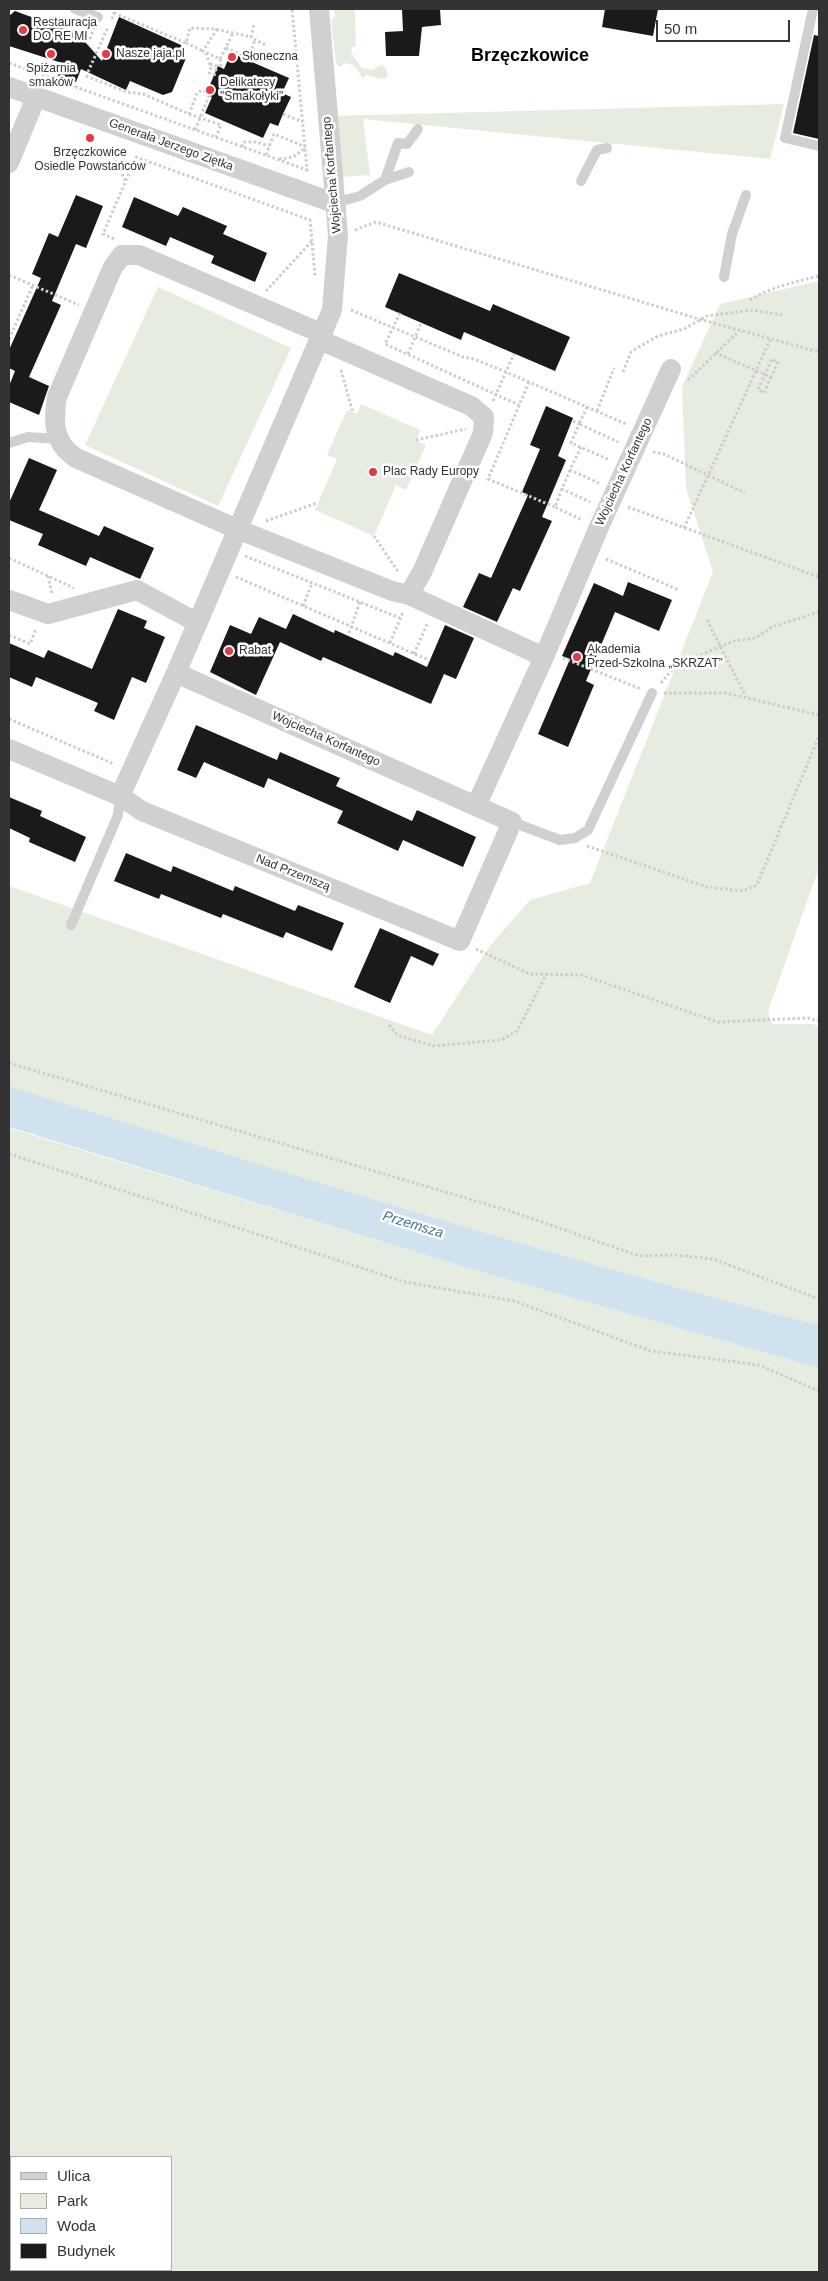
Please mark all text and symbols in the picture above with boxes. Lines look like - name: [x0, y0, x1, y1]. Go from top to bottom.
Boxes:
- scale bar: [658, 10, 792, 42]
- place label: Restauracja DO RE MI: [33, 16, 97, 44]
- text: 50 m: [664, 20, 697, 37]
- marker: Restauracja DO RE MI: [17, 24, 29, 36]
- district label: Brzęczkowice: [471, 45, 589, 67]
- place label: Nasze jaja.pl: [116, 47, 185, 61]
- marker: Spiżarnia smaków: [45, 48, 57, 60]
- marker: Nasze jaja.pl: [100, 48, 112, 60]
- place label: Słoneczna: [242, 50, 298, 64]
- marker: Słoneczna: [226, 51, 238, 63]
- place label: Spiżarnia smaków: [26, 62, 76, 90]
- place label: Delikatesy "Smakołyki": [220, 76, 283, 104]
- marker: Delikatesy "Smakołyki": [204, 84, 216, 96]
- street label: Generała Jerzego Ziętka: [107, 116, 235, 174]
- street label: Wojciecha Korfantego: [320, 116, 344, 234]
- marker: Brzęczkowice Osiedle Powstańców: [84, 132, 96, 144]
- place label: Brzęczkowice Osiedle Powstańców: [34, 146, 146, 174]
- street label: Wojciecha Korfantego: [593, 416, 655, 528]
- place label: Plac Rady Europy: [383, 465, 479, 479]
- marker: Plac Rady Europy: [367, 466, 379, 478]
- place label: Akademia Przed-Szkolna „SKRZAT”: [587, 643, 723, 671]
- place label: Rabat: [239, 644, 271, 658]
- marker: Rabat: [223, 645, 235, 657]
- marker: Akademia Przed-Szkolna „SKRZAT”: [571, 651, 583, 663]
- street label: Wojciecha Korfantego: [270, 709, 382, 769]
- street label: Nad Przemszą: [254, 852, 332, 894]
- water label: Przemsza: [381, 1208, 445, 1242]
- legend: [10, 2156, 172, 2271]
- text: Ulica: [57, 2167, 90, 2184]
- text: Park: [57, 2192, 88, 2209]
- text: Woda: [57, 2217, 96, 2234]
- text: Budynek: [57, 2242, 115, 2259]

